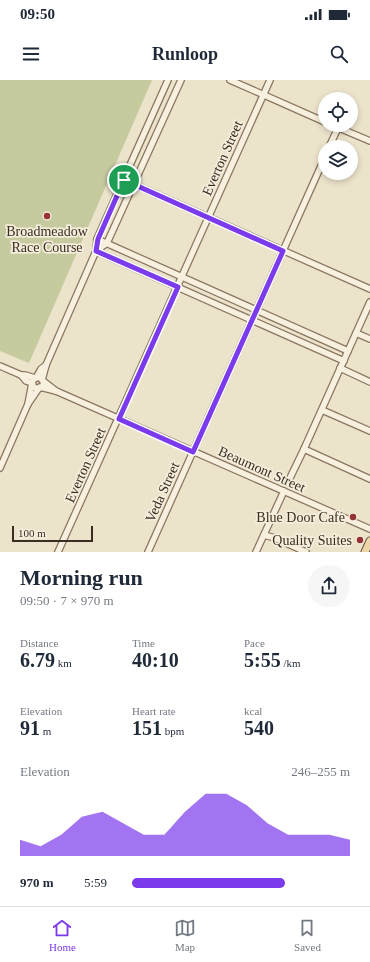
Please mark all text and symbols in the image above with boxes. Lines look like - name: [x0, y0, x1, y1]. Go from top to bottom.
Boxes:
- text: 09:50: [20, 6, 55, 22]
- icon: menu: [20, 43, 42, 65]
- icon: search: [328, 43, 350, 65]
- text: Runloop: [152, 44, 218, 64]
- map controls: [318, 92, 358, 180]
- button: locate: [318, 92, 358, 132]
- street label: Everton Street: [199, 118, 246, 198]
- button: layers: [318, 140, 358, 180]
- pin: [107, 163, 141, 197]
- icon: arrive: [113, 169, 135, 191]
- marker: Broadmeadow Race Course: [42, 211, 52, 221]
- place label: Broadmeadow Race Course: [6, 224, 89, 255]
- street label: Everton Street: [62, 425, 109, 505]
- street label: Beaumont Street: [216, 444, 308, 495]
- street label: Veda Street: [143, 460, 182, 525]
- place label: Blue Door Cafe: [256, 510, 345, 525]
- marker: Blue Door Cafe: [348, 512, 358, 522]
- scale bar: [12, 524, 93, 543]
- text: 100 m: [18, 527, 46, 539]
- place label: Quality Suites: [272, 533, 352, 548]
- marker: Quality Suites: [355, 535, 365, 545]
- text: Morning run: [20, 565, 143, 590]
- button: share: [308, 565, 350, 607]
- text: 09:50 · 7 × 970 m: [20, 593, 114, 608]
- text: Distance: [20, 637, 58, 649]
- text: Time: [132, 637, 155, 649]
- text: Pace: [244, 637, 265, 649]
- text: 6.79: [20, 649, 55, 671]
- text: 40:10: [132, 649, 179, 671]
- text: 5:55: [244, 649, 281, 671]
- text: km: [55, 657, 72, 669]
- text: /km: [281, 657, 301, 669]
- text: Elevation: [20, 705, 62, 717]
- text: Heart rate: [132, 705, 176, 717]
- text: kcal: [244, 705, 262, 717]
- text: 91: [20, 717, 40, 739]
- text: 151: [132, 717, 162, 739]
- text: 540: [244, 717, 274, 739]
- text: m: [40, 725, 51, 737]
- text: bpm: [162, 725, 184, 737]
- text: Elevation: [20, 764, 70, 779]
- text: 246–255 m: [291, 764, 350, 779]
- text: 970 m: [20, 875, 54, 890]
- text: 5:59: [84, 875, 107, 890]
- tab: Home: [49, 917, 76, 953]
- tab: Map: [174, 917, 196, 953]
- tab: Saved: [294, 917, 321, 953]

